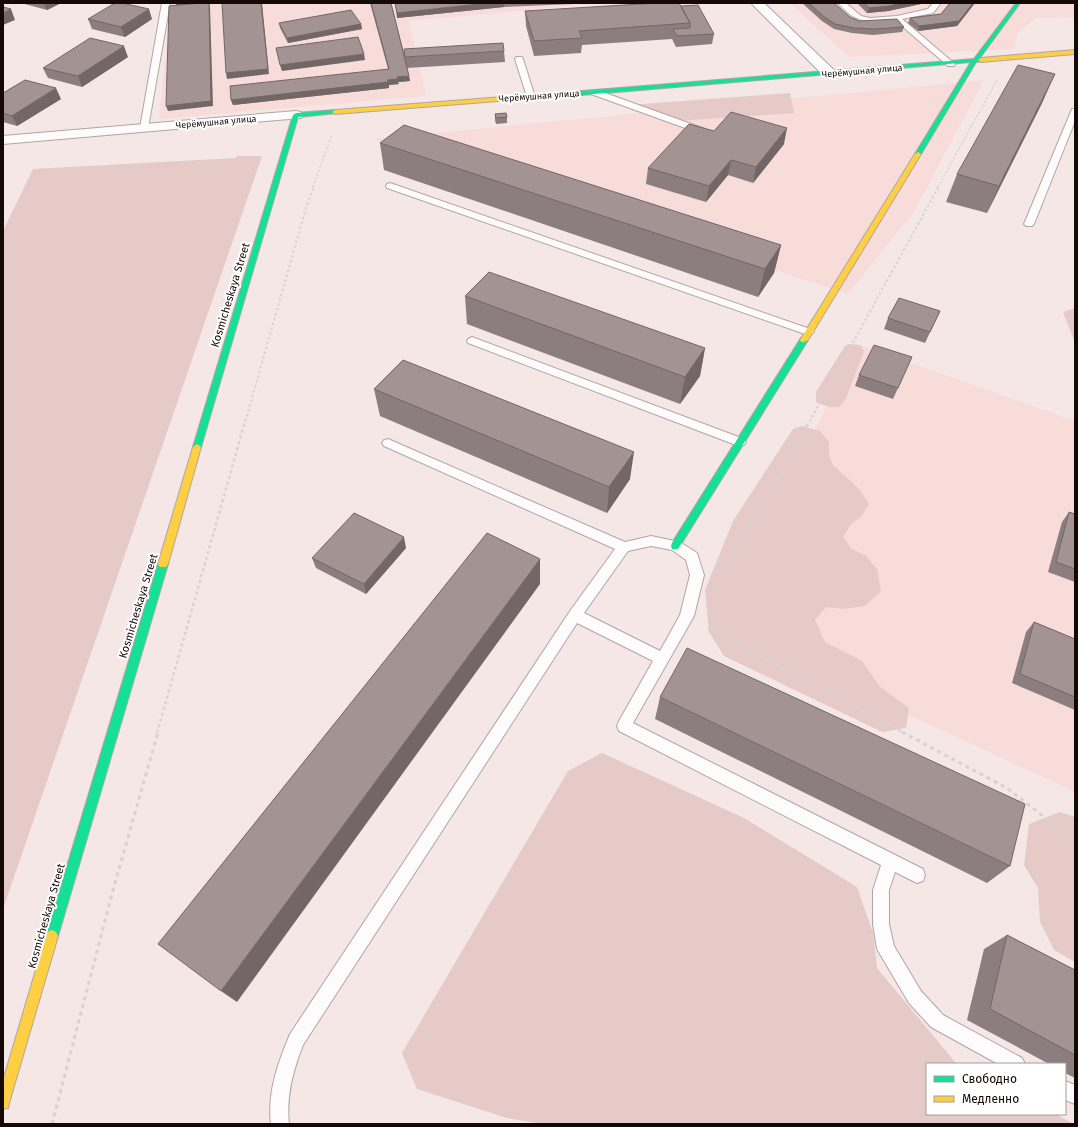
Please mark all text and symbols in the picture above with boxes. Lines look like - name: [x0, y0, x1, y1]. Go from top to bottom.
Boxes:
- street label: Черёмушная улица: [821, 62, 903, 80]
- street label: Черёмушная улица: [498, 88, 580, 104]
- street label: Черёмушная улица: [175, 113, 257, 131]
- street label: Kosmicheskaya Street: [208, 241, 253, 349]
- street label: Kosmicheskaya Street: [116, 552, 161, 660]
- street label: Kosmicheskaya Street: [25, 862, 68, 970]
- legend: [926, 1063, 1066, 1115]
- text: Свободно: [962, 1072, 1017, 1086]
- text: Медленно: [962, 1092, 1019, 1106]

